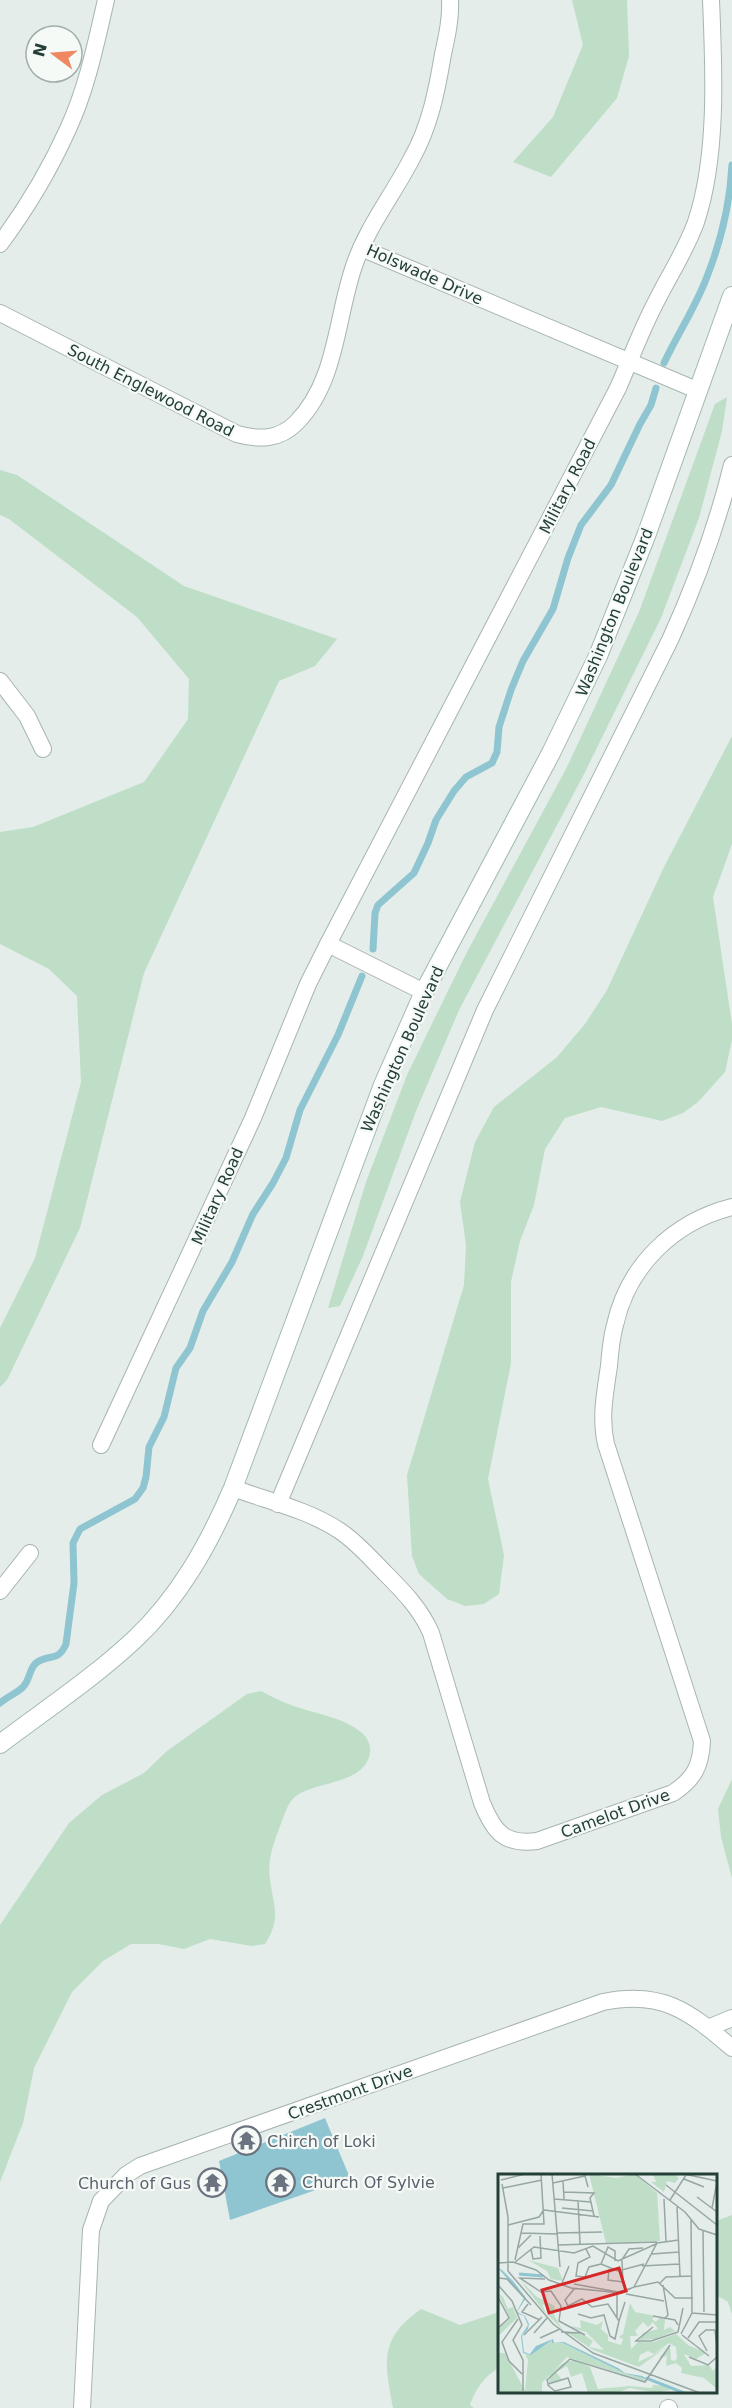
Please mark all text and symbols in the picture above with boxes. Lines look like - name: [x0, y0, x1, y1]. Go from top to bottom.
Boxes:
- north arrow: [24, 24, 84, 84]
- text: N: [29, 41, 51, 59]
- street label: Holswade Drive: [364, 240, 486, 309]
- street label: South Englewood Road: [64, 340, 237, 441]
- street label: Military Road: [535, 435, 600, 537]
- street label: Washington Boulevard: [572, 525, 657, 699]
- street label: Washington Boulevard: [357, 963, 448, 1135]
- street label: Military Road: [188, 1145, 247, 1248]
- street label: Camelot Drive: [558, 1785, 672, 1842]
- street label: Crestmont Drive: [285, 2061, 415, 2124]
- temple icon: Chirch of Loki: [230, 2125, 262, 2157]
- place label: Chirch of Loki: [267, 2132, 376, 2151]
- temple icon: Church Of Sylvie: [265, 2166, 297, 2198]
- temple icon: Church of Gus: [196, 2167, 228, 2199]
- place label: Church Of Sylvie: [302, 2173, 435, 2192]
- place label: Church of Gus: [78, 2174, 191, 2193]
- inset map: [498, 2174, 717, 2393]

